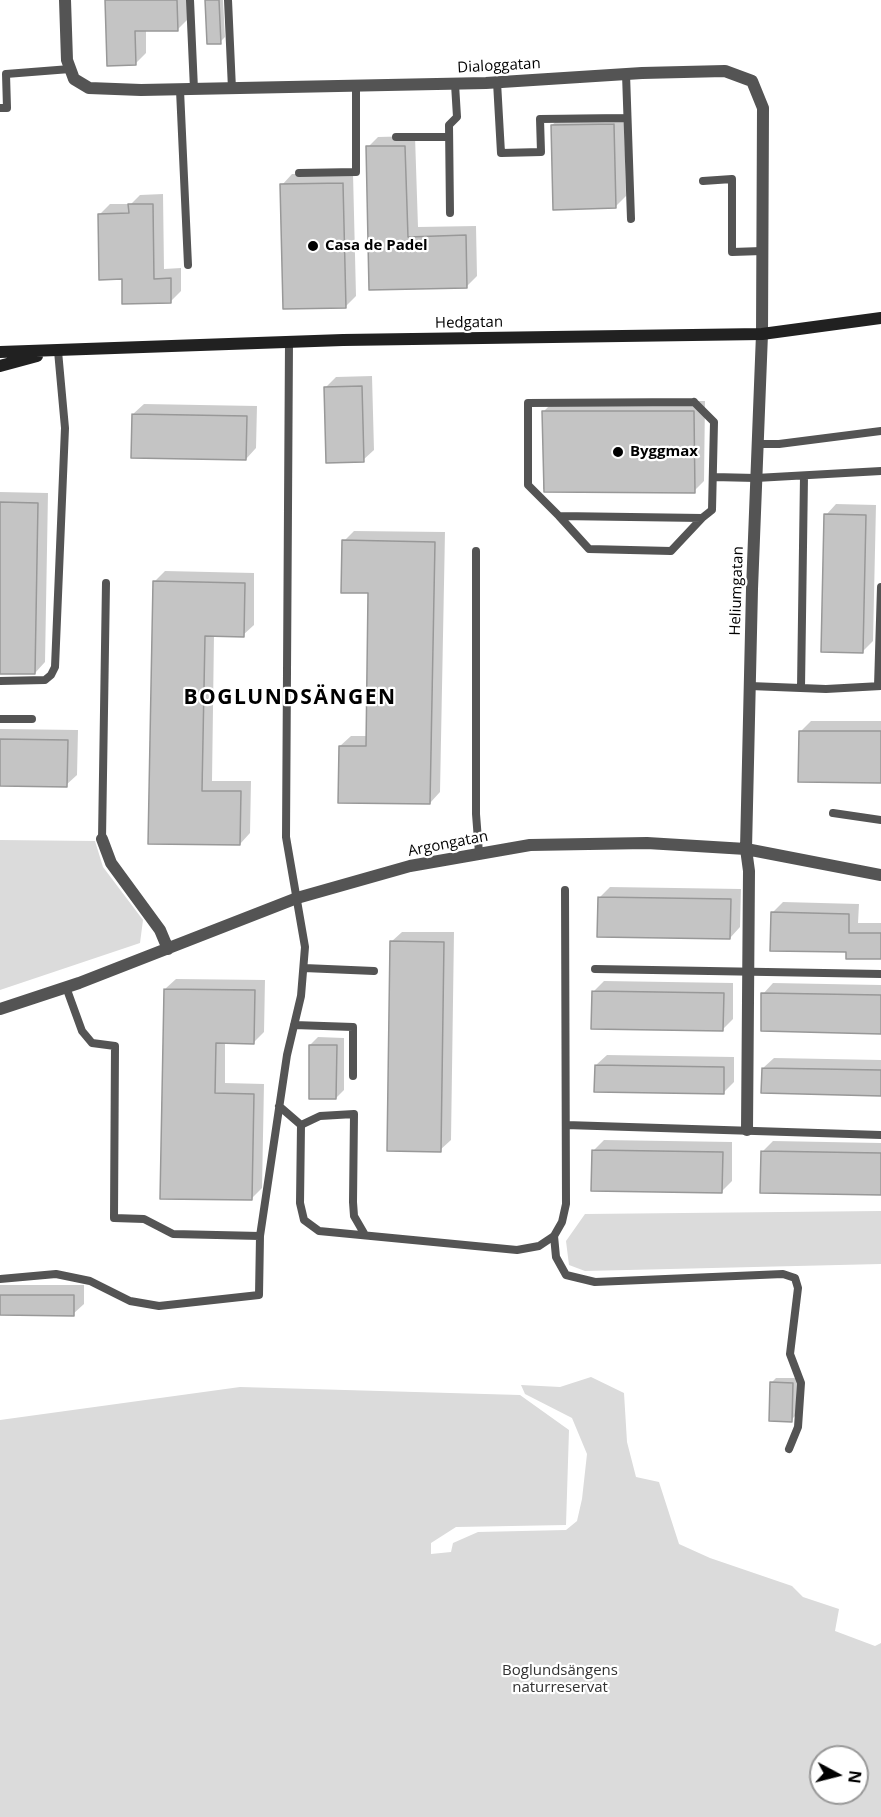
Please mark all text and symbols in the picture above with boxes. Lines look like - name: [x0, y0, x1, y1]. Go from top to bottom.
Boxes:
- street label: Dialoggatan: [457, 55, 541, 77]
- place label: Casa de Padel: [325, 237, 428, 255]
- marker: Casa de Padel: [306, 239, 320, 253]
- street label: Hedgatan: [435, 313, 503, 333]
- place label: Byggmax: [630, 443, 698, 461]
- marker: Byggmax: [611, 445, 625, 459]
- street label: Heliumgatan: [726, 546, 748, 636]
- district label: BOGLUNDSÄNGEN: [183, 685, 397, 711]
- street label: Argongatan: [406, 827, 490, 861]
- park label: Boglundsängens naturreservat: [502, 1662, 618, 1697]
- north arrow: [809, 1745, 869, 1805]
- text: N: [843, 1769, 867, 1785]

